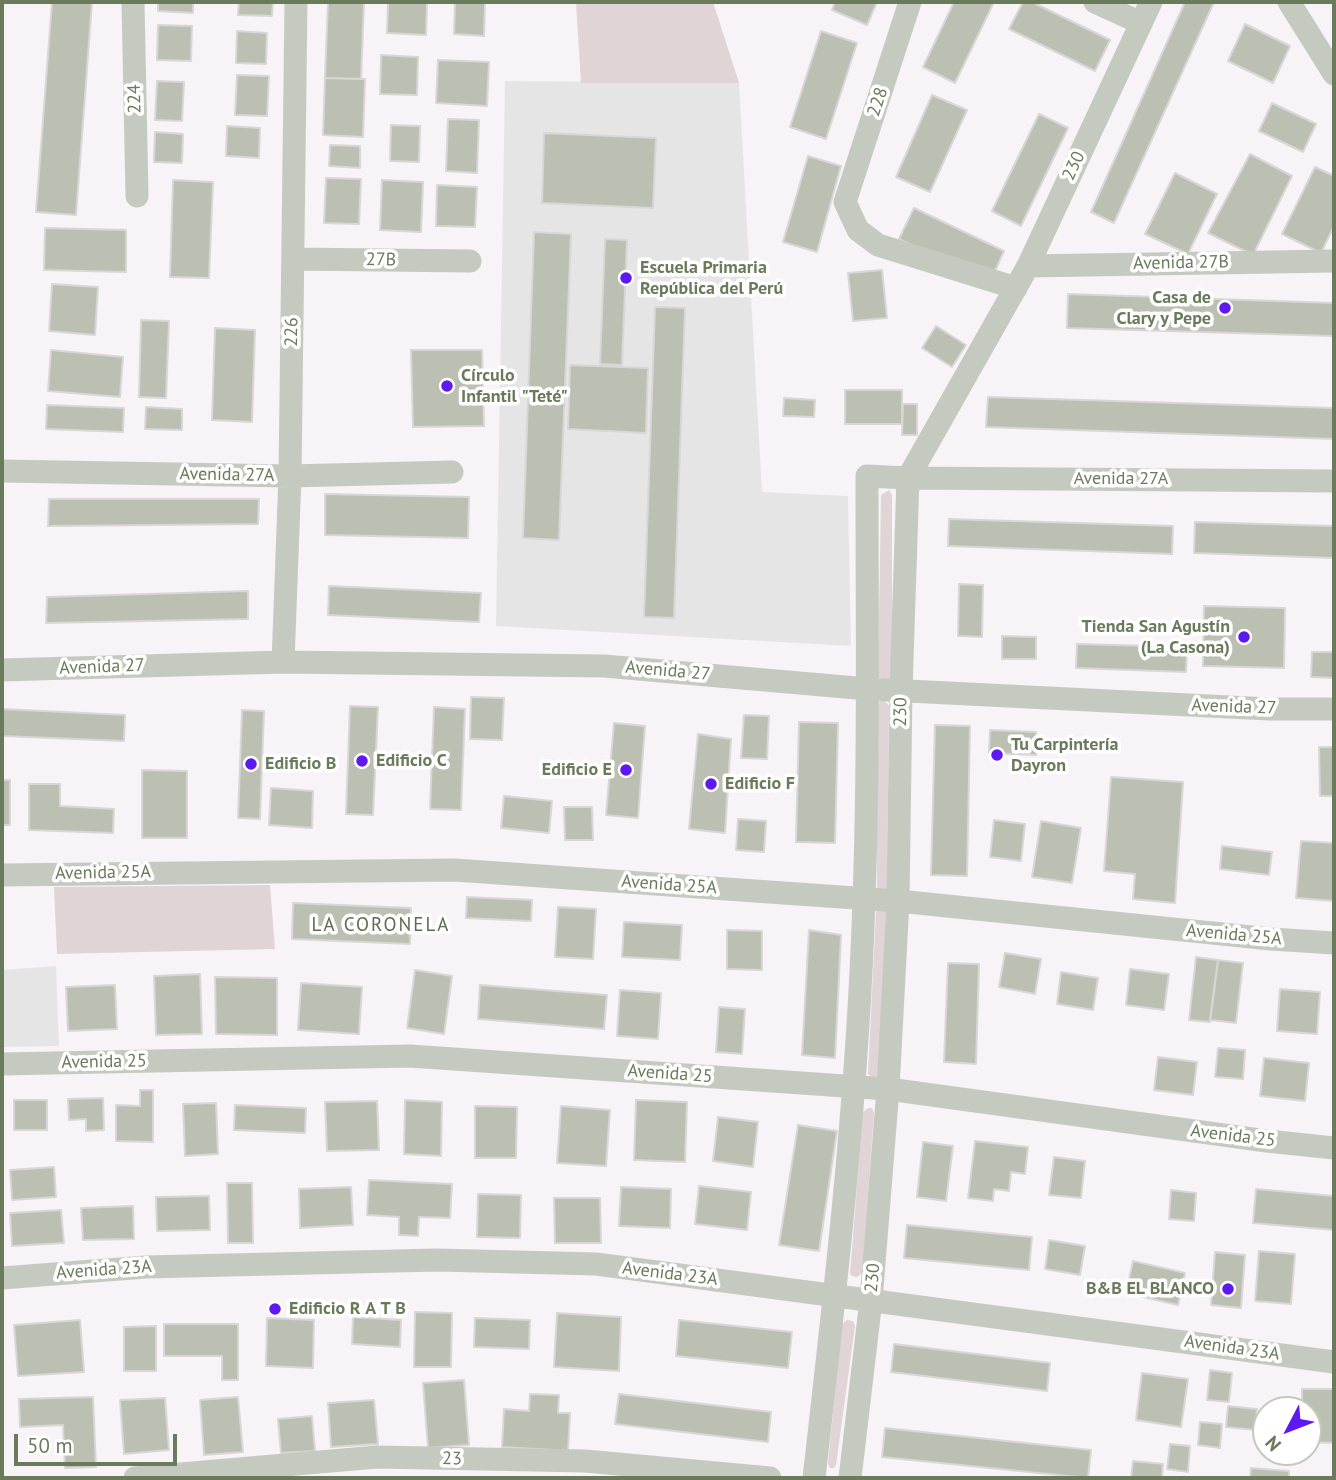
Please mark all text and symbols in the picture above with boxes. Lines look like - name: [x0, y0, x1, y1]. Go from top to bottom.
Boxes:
- street label: 224: [124, 84, 146, 114]
- street label: 228: [863, 85, 893, 119]
- street label: 230: [1058, 148, 1090, 184]
- street label: 27B: [366, 249, 396, 271]
- street label: Avenida 27B: [1133, 251, 1229, 275]
- place label: Escuela Primaria República del Perú: [640, 257, 783, 300]
- marker: Escuela Primaria República del Perú: [618, 270, 634, 286]
- place label: Casa de Clary y Pepe: [1116, 287, 1211, 330]
- marker: Casa de Clary y Pepe: [1217, 300, 1233, 316]
- street label: 226: [281, 317, 303, 347]
- place label: Círculo Infantil "Teté": [461, 365, 568, 408]
- marker: Círculo Infantil "Teté": [439, 378, 455, 394]
- street label: Avenida 27A: [179, 463, 275, 487]
- street label: Avenida 27A: [1074, 468, 1168, 490]
- place label: Tienda San Agustín (La Casona): [1082, 616, 1230, 658]
- marker: Tienda San Agustín (La Casona): [1236, 629, 1252, 645]
- street label: Avenida 27: [59, 655, 145, 679]
- street label: Avenida 27: [625, 657, 711, 685]
- street label: Avenida 27: [1191, 695, 1277, 719]
- street label: 230: [890, 697, 912, 727]
- place label: Tu Carpintería Dayron: [1011, 734, 1118, 776]
- marker: Tu Carpintería Dayron: [989, 747, 1005, 763]
- place label: Edificio C: [376, 750, 447, 772]
- place label: Edificio B: [265, 753, 336, 775]
- marker: Edificio C: [354, 753, 370, 769]
- marker: Edificio B: [243, 756, 259, 772]
- place label: Edificio E: [542, 759, 612, 781]
- marker: Edificio E: [618, 762, 634, 778]
- place label: Edificio F: [725, 773, 795, 795]
- marker: Edificio F: [703, 776, 719, 792]
- street label: Avenida 25A: [55, 861, 151, 885]
- street label: Avenida 25A: [620, 871, 718, 899]
- district label: LA CORONELA: [313, 915, 449, 937]
- street label: Avenida 25A: [1185, 920, 1283, 950]
- street label: Avenida 25: [61, 1050, 147, 1074]
- street label: Avenida 25: [627, 1060, 713, 1088]
- street label: Avenida 25: [1189, 1120, 1277, 1152]
- street label: Avenida 23A: [55, 1256, 153, 1284]
- street label: Avenida 23A: [621, 1257, 719, 1291]
- street label: 230: [861, 1262, 885, 1294]
- place label: B&B EL BLANCO: [1086, 1278, 1214, 1300]
- marker: B&B EL BLANCO: [1220, 1281, 1236, 1297]
- place label: Edificio R A T B: [289, 1298, 406, 1320]
- marker: Edificio R A T B: [267, 1301, 283, 1317]
- street label: Avenida 23A: [1183, 1331, 1281, 1365]
- north arrow: [1252, 1396, 1322, 1466]
- scale bar: [18, 1420, 180, 1464]
- text: N: [1260, 1431, 1286, 1456]
- text: 50 m: [27, 1432, 73, 1459]
- street label: 23: [442, 1448, 462, 1470]

